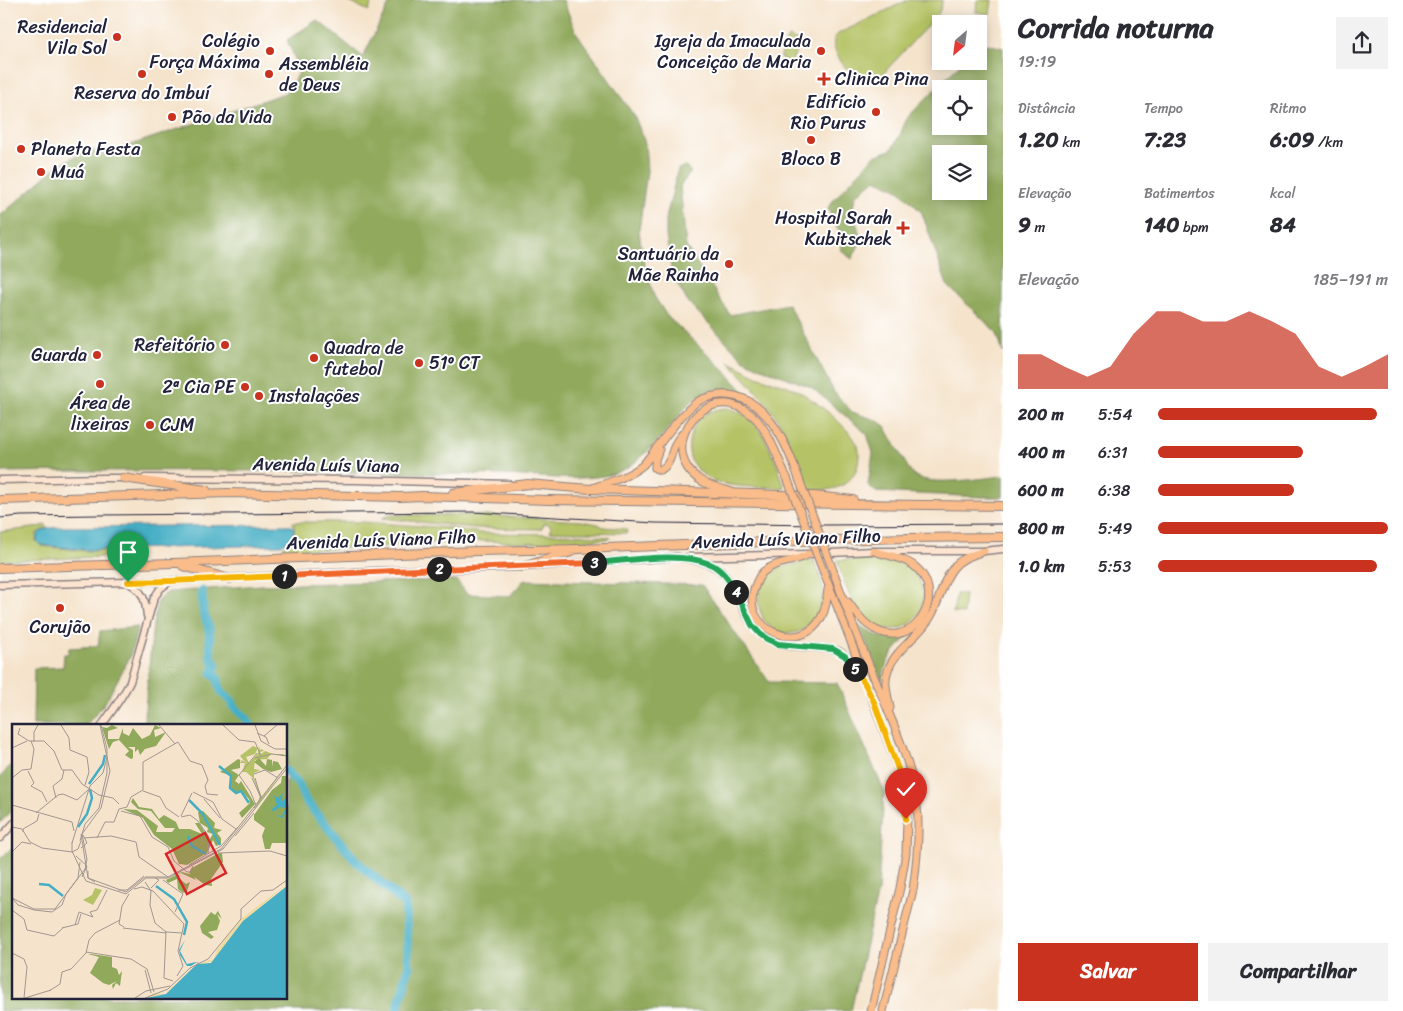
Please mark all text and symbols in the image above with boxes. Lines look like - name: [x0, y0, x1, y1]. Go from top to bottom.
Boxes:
- text: Corrida noturna: [1018, 3, 1214, 52]
- place label: Residencial Vila Sol: [18, 11, 108, 64]
- north arrow: [932, 15, 988, 70]
- map controls: [932, 15, 987, 200]
- button: share: [1336, 17, 1388, 69]
- place label: Colégio Força Máxima: [150, 25, 260, 78]
- place label: Igreja da Imaculada Conceição de Maria: [654, 25, 812, 78]
- marker: Residencial Vila Sol: [111, 31, 123, 43]
- marker: Colégio Força Máxima: [264, 45, 276, 57]
- marker: Igreja da Imaculada Conceição de Maria: [815, 45, 827, 57]
- text: 19:19: [1018, 47, 1056, 76]
- place label: Assembléia de Deus: [278, 48, 369, 101]
- place label: Clinica Pina: [835, 63, 929, 95]
- marker: Reserva do Imbuí: [136, 68, 148, 80]
- marker: Assembléia de Deus: [263, 68, 275, 80]
- marker: Clinica Pina: [817, 72, 831, 86]
- place label: Reserva do Imbuí: [74, 77, 212, 109]
- button: locate: [932, 80, 987, 135]
- place label: Edifício Rio Purus: [791, 86, 867, 139]
- text: Distância: [1018, 96, 1075, 121]
- text: Tempo: [1144, 96, 1183, 121]
- text: Ritmo: [1270, 96, 1306, 121]
- place label: Pão da Vida: [182, 101, 272, 133]
- marker: Edifício Rio Purus: [870, 106, 882, 118]
- marker: Pão da Vida: [166, 111, 178, 123]
- text: 1.20: [1018, 121, 1059, 159]
- text: 7:23: [1144, 121, 1186, 159]
- text: 6:09: [1270, 121, 1314, 159]
- text: km: [1059, 130, 1081, 155]
- text: /km: [1314, 130, 1343, 155]
- place label: Planeta Festa: [31, 133, 141, 165]
- marker: Bloco B: [805, 134, 817, 146]
- marker: Planeta Festa: [15, 143, 27, 155]
- place label: Bloco B: [781, 143, 841, 175]
- button: layers: [932, 145, 987, 200]
- place label: Muá: [51, 156, 84, 188]
- marker: Muá: [35, 166, 47, 178]
- text: Elevação: [1018, 181, 1071, 206]
- text: Batimentos: [1144, 181, 1215, 206]
- text: kcal: [1270, 181, 1295, 206]
- place label: Hospital Sarah Kubitschek: [775, 202, 892, 255]
- text: 9: [1018, 206, 1031, 244]
- text: 140: [1144, 206, 1179, 244]
- text: 84: [1270, 206, 1296, 244]
- text: m: [1031, 215, 1045, 240]
- text: bpm: [1179, 215, 1209, 240]
- marker: Hospital Sarah Kubitschek: [896, 221, 910, 235]
- place label: Santuário da Mãe Rainha: [618, 238, 720, 291]
- marker: Santuário da Mãe Rainha: [723, 258, 735, 270]
- text: Elevação: [1018, 265, 1079, 294]
- text: 185–191 m: [1313, 265, 1388, 294]
- place label: Refeitório: [134, 329, 215, 361]
- place label: Quadra de futebol: [324, 332, 404, 385]
- place label: Guarda: [31, 339, 87, 371]
- marker: Refeitório: [219, 339, 231, 351]
- place label: 51º CT: [429, 347, 481, 379]
- marker: Guarda: [91, 349, 103, 361]
- marker: Quadra de futebol: [308, 352, 320, 364]
- marker: 51º CT: [413, 357, 425, 369]
- place label: 2ª Cia PE: [162, 371, 236, 403]
- marker: Área de lixeiras: [94, 378, 106, 390]
- place label: Instalações: [268, 380, 360, 412]
- marker: 2ª Cia PE: [239, 381, 251, 393]
- place label: Área de lixeiras: [69, 387, 130, 440]
- marker: Instalações: [253, 390, 265, 402]
- text: 200 m: [1018, 400, 1064, 429]
- text: 5:54: [1098, 400, 1132, 429]
- place label: CJM: [160, 409, 195, 441]
- marker: CJM: [144, 419, 156, 431]
- text: 400 m: [1018, 438, 1065, 467]
- text: 6:31: [1098, 438, 1128, 467]
- street label: Avenida Luís Viana: [251, 448, 400, 482]
- text: 600 m: [1018, 476, 1064, 505]
- text: 6:38: [1098, 476, 1130, 505]
- text: 800 m: [1018, 514, 1064, 543]
- text: 5:49: [1098, 514, 1132, 543]
- street label: Avenida Luís Viana Filho: [690, 520, 881, 558]
- street label: Avenida Luís Viana Filho: [285, 521, 476, 559]
- pin: [107, 531, 149, 582]
- icon: arrive: [114, 538, 142, 566]
- pin: 3: [582, 550, 606, 576]
- text: 3: [591, 551, 598, 576]
- text: 1.0 km: [1018, 552, 1065, 581]
- text: 5:53: [1098, 552, 1131, 581]
- pin: 2: [426, 556, 452, 582]
- text: 2: [435, 557, 444, 582]
- pin: 1: [272, 564, 296, 588]
- text: 1: [281, 564, 288, 589]
- pin: 4: [724, 580, 748, 604]
- text: 4: [732, 580, 741, 605]
- marker: Corujão: [54, 602, 66, 614]
- place label: Corujão: [29, 611, 91, 643]
- pin: 5: [842, 656, 868, 682]
- text: 5: [851, 657, 860, 682]
- inset map: [12, 724, 288, 998]
- pin: [885, 768, 927, 819]
- icon: check: [892, 775, 920, 803]
- button: Salvar: [1018, 943, 1198, 1001]
- button: Compartilhar: [1208, 943, 1388, 1001]

